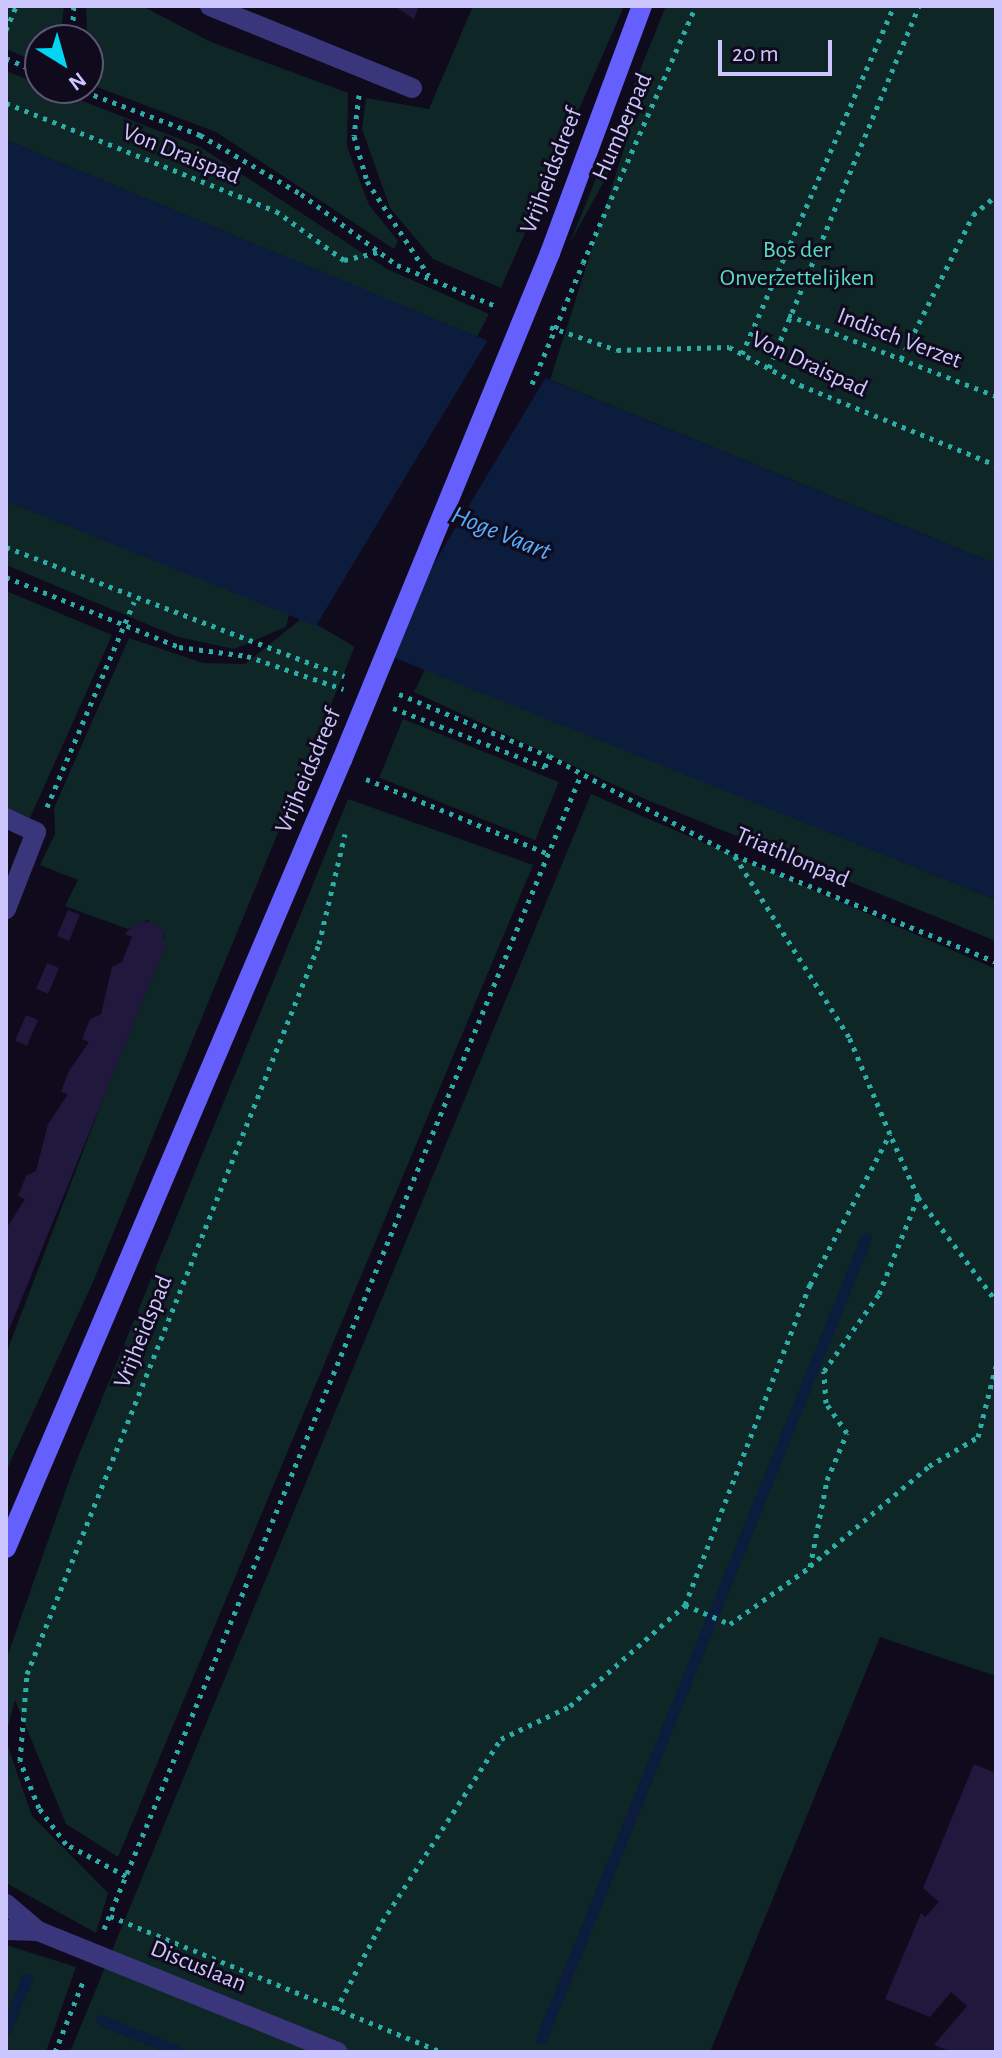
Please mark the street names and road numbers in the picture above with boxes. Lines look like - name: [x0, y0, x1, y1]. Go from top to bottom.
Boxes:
- street label: Humberpad: [587, 69, 659, 185]
- street label: Vrijheidsdreef: [515, 104, 589, 238]
- street label: Von Draispad: [118, 118, 244, 192]
- street label: Indisch Verzet: [833, 302, 965, 376]
- street label: Von Draispad: [746, 326, 872, 404]
- street label: Vrijheidsdreef: [270, 704, 348, 838]
- street label: Triathlonpad: [731, 821, 853, 895]
- street label: Vrijheidspad: [108, 1272, 180, 1392]
- street label: Discuslaan: [146, 1935, 250, 1999]

